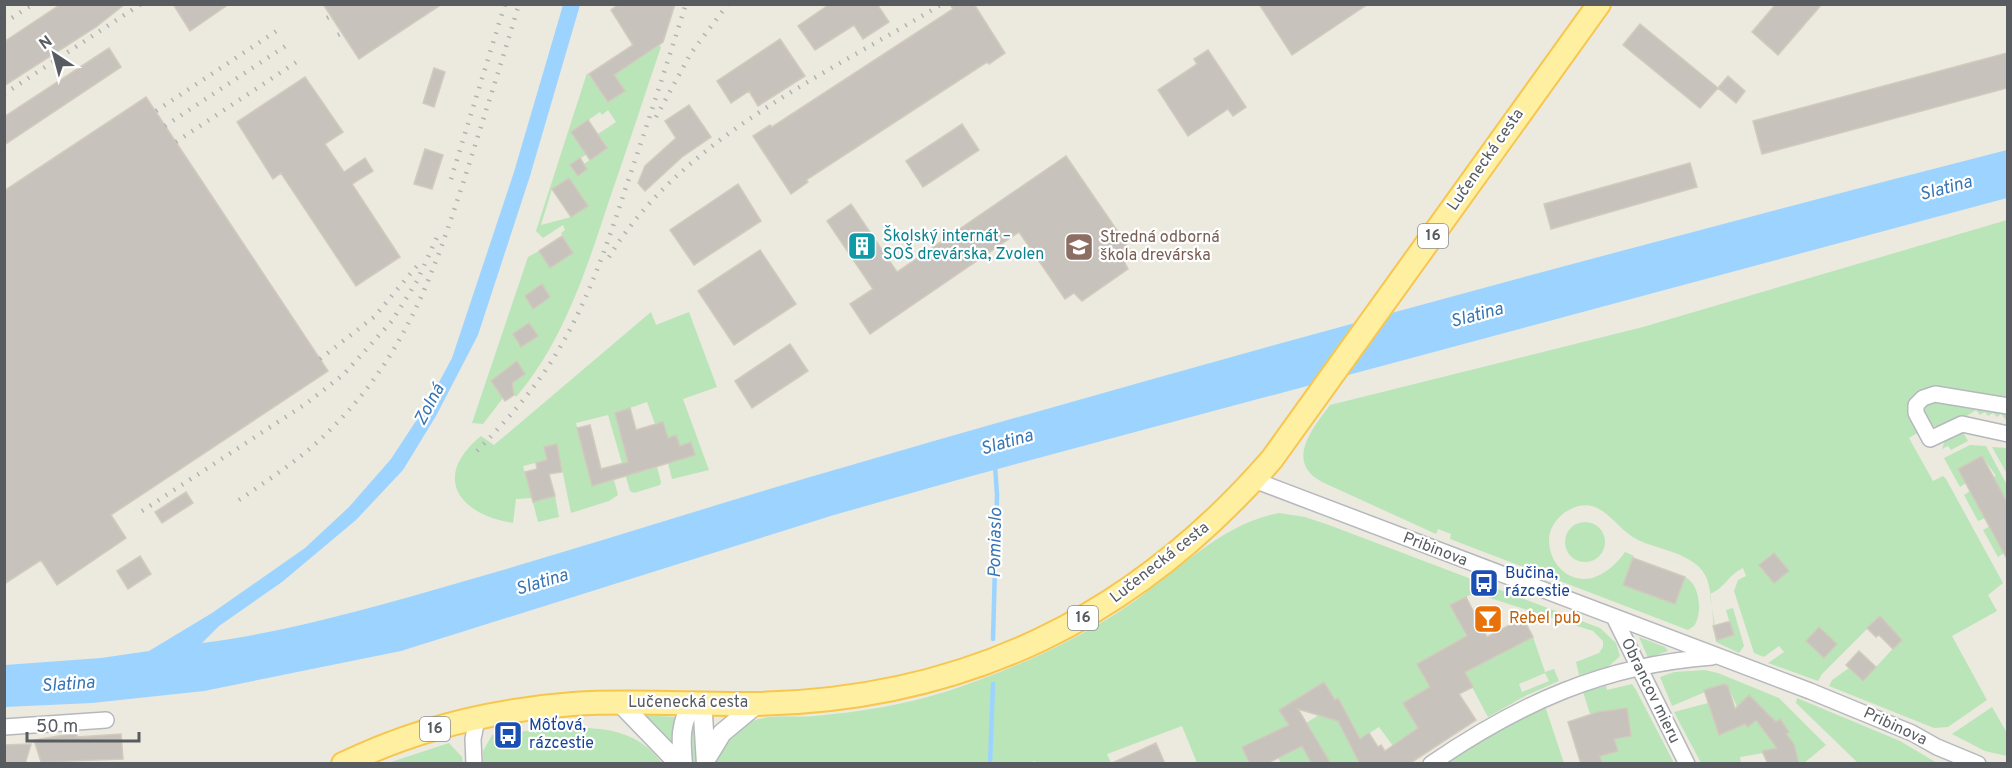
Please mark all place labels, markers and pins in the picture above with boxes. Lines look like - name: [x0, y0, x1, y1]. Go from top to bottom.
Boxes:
- place label: Školský internát – SOŠ drevárska, Zvolen: [883, 225, 1044, 265]
- place label: Stredná odborná škola drevárska: [1100, 228, 1220, 266]
- building icon: Školský internát – SOŠ drevárska, Zvolen: [846, 230, 878, 262]
- school or university icon: Stredná odborná škola drevárska: [1063, 231, 1095, 263]
- place label: Bučina, rázcestie: [1505, 564, 1570, 602]
- bus stop icon: Bučina, rázcestie: [1468, 567, 1500, 599]
- bar icon: Rebel pub: [1472, 603, 1504, 635]
- place label: Rebel pub: [1509, 609, 1581, 629]
- place label: Môťová, rázcestie: [529, 715, 594, 754]
- bus stop icon: Môťová, rázcestie: [492, 719, 524, 751]

